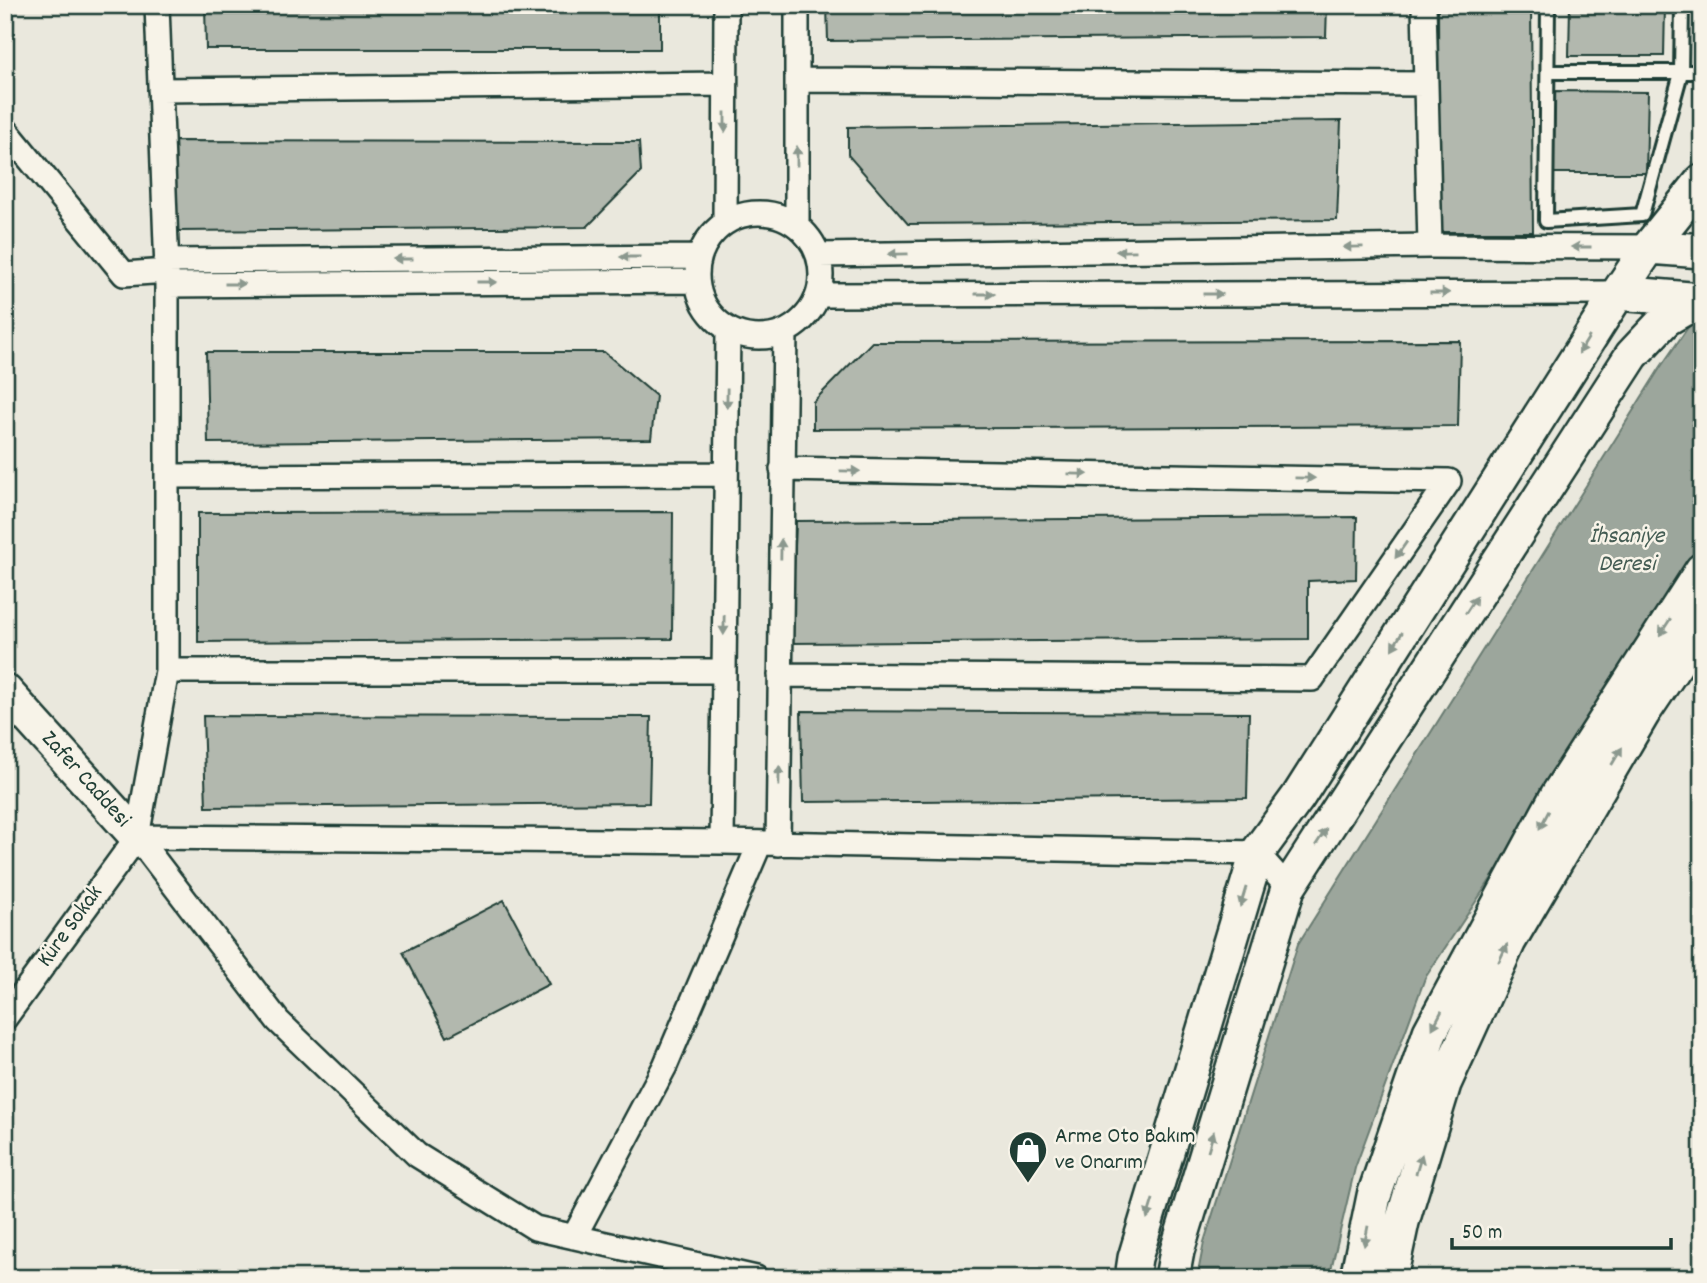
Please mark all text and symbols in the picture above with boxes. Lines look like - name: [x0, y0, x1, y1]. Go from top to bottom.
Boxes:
- one-way arrow: [719, 112, 731, 134]
- one-way arrow: [791, 145, 803, 167]
- one-way arrow: [1570, 241, 1592, 253]
- one-way arrow: [1342, 242, 1364, 253]
- one-way arrow: [1115, 245, 1137, 256]
- one-way arrow: [887, 248, 909, 260]
- one-way arrow: [619, 252, 641, 263]
- one-way arrow: [392, 253, 414, 265]
- one-way arrow: [477, 277, 499, 288]
- one-way arrow: [225, 278, 247, 290]
- one-way arrow: [1429, 287, 1451, 299]
- one-way arrow: [974, 288, 996, 300]
- one-way arrow: [1202, 288, 1224, 300]
- one-way arrow: [1578, 335, 1591, 355]
- one-way arrow: [721, 387, 733, 409]
- one-way arrow: [840, 465, 862, 476]
- one-way arrow: [1067, 469, 1089, 480]
- one-way arrow: [1295, 472, 1317, 484]
- water label: İhsaniye Deresi: [1590, 520, 1666, 582]
- one-way arrow: [775, 537, 787, 559]
- one-way arrow: [1394, 541, 1408, 559]
- one-way arrow: [1464, 595, 1477, 614]
- one-way arrow: [718, 614, 730, 636]
- one-way arrow: [1658, 617, 1671, 637]
- one-way arrow: [1390, 631, 1403, 650]
- street label: Zafer Caddesi: [32, 724, 138, 836]
- one-way arrow: [1610, 747, 1623, 766]
- one-way arrow: [773, 765, 785, 787]
- one-way arrow: [1538, 810, 1550, 829]
- one-way arrow: [1315, 827, 1328, 847]
- street label: Küre Sokak: [30, 879, 112, 975]
- one-way arrow: [1238, 887, 1248, 908]
- one-way arrow: [1498, 943, 1509, 964]
- one-way arrow: [1431, 1010, 1442, 1030]
- place label: Arme Oto Bakım ve Onarım: [1055, 1121, 1196, 1180]
- shop icon: Arme Oto Bakım ve Onarım: [1007, 1129, 1049, 1184]
- one-way arrow: [1206, 1131, 1217, 1152]
- one-way arrow: [1415, 1154, 1425, 1175]
- one-way arrow: [1144, 1199, 1154, 1220]
- scale bar: [1452, 1206, 1670, 1250]
- text: 50 m: [1462, 1219, 1502, 1249]
- one-way arrow: [1360, 1225, 1371, 1247]

